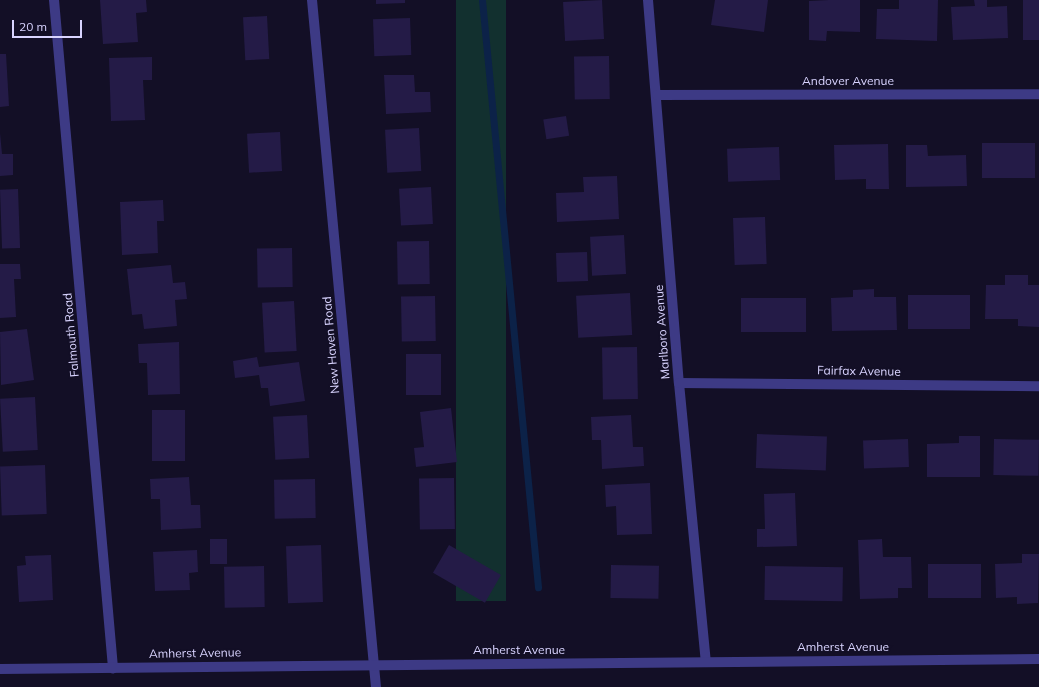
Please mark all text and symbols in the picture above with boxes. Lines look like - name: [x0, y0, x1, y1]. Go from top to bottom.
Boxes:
- scale bar: [14, 12, 84, 38]
- text: 20 m: [19, 19, 47, 34]
- street label: Andover Avenue: [802, 74, 894, 88]
- street label: Marlboro Avenue: [652, 284, 672, 380]
- street label: Falmouth Road: [60, 292, 82, 378]
- street label: New Haven Road: [320, 296, 342, 394]
- street label: Fairfax Avenue: [817, 363, 901, 379]
- street label: Amherst Avenue: [797, 640, 889, 654]
- street label: Amherst Avenue: [473, 643, 565, 657]
- street label: Amherst Avenue: [149, 645, 241, 661]

